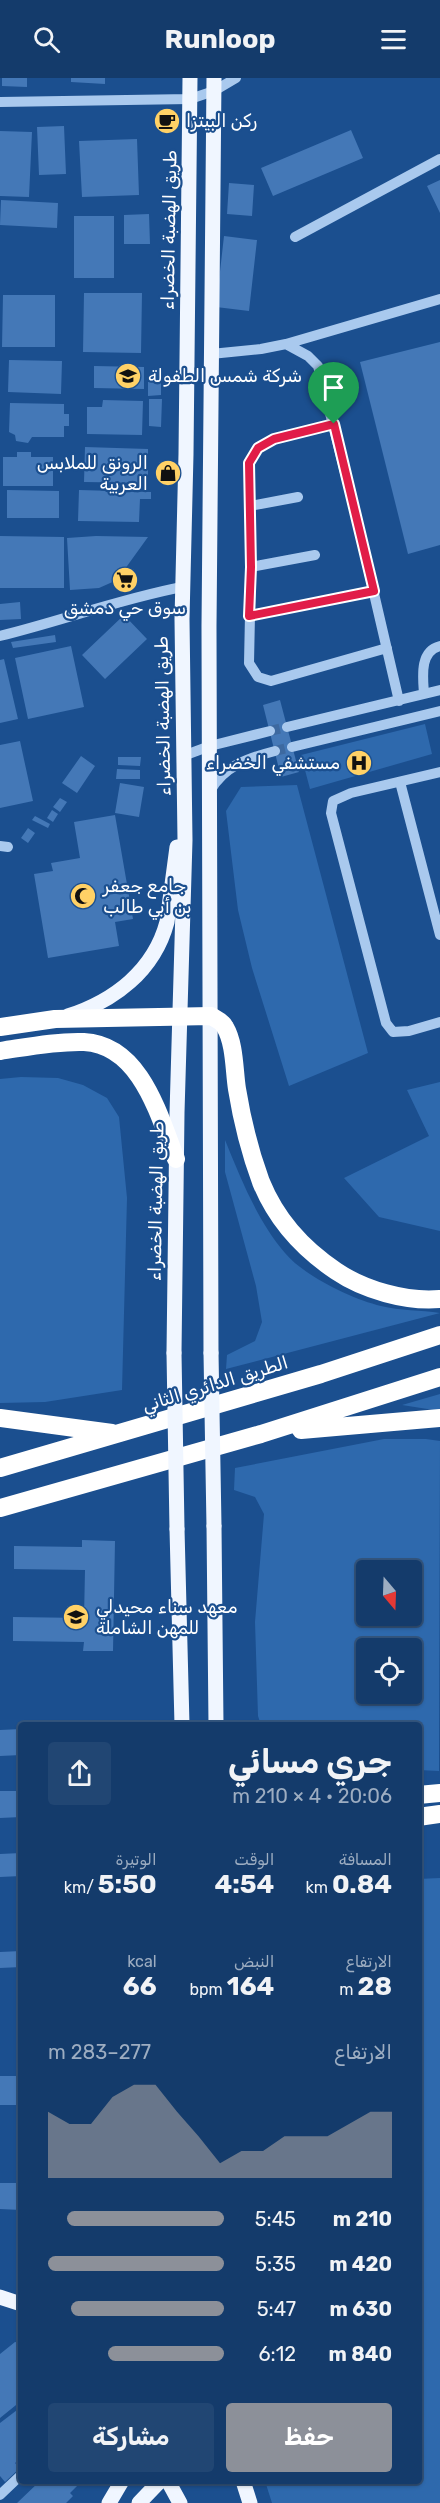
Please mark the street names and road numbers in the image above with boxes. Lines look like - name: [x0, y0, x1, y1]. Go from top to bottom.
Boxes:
- street label: طريق الهضبة الخضراء: [157, 150, 181, 310]
- street label: طريق الهضبة الخضراء: [151, 636, 175, 796]
- street label: طريق الهضبة الخضراء: [144, 1121, 168, 1281]
- street label: الطريق الدائري الثاني: [139, 1351, 291, 1419]

